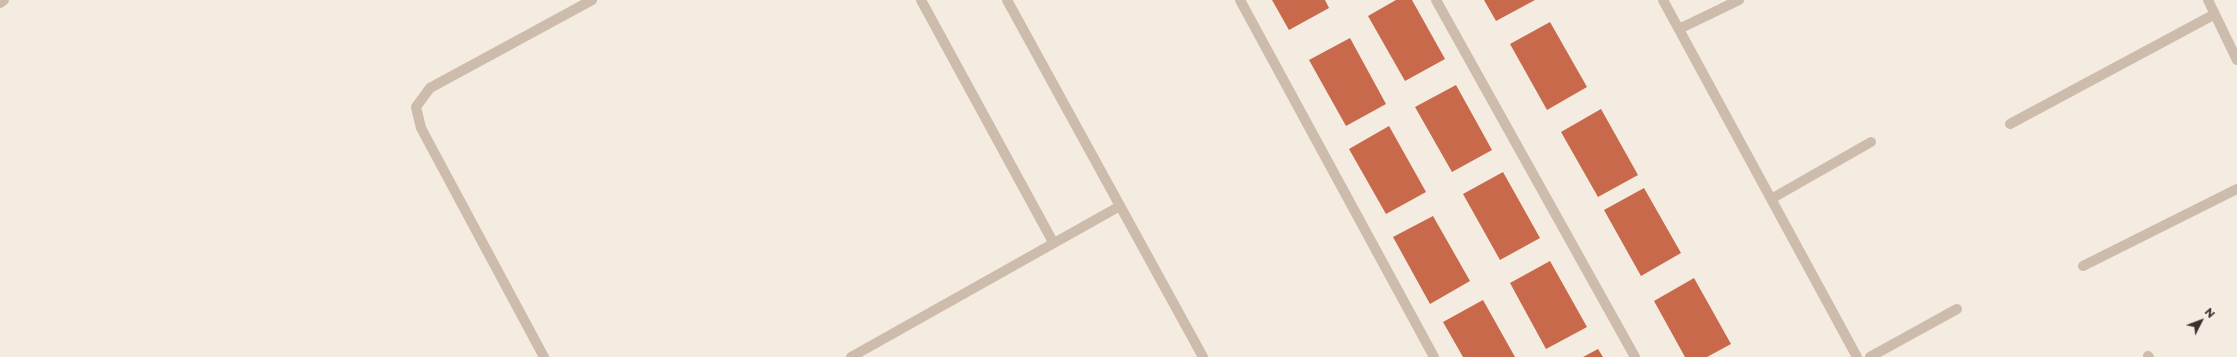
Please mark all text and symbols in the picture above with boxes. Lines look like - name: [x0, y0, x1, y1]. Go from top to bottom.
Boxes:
- north arrow: [2181, 301, 2221, 341]
- text: N: [2202, 305, 2218, 321]

